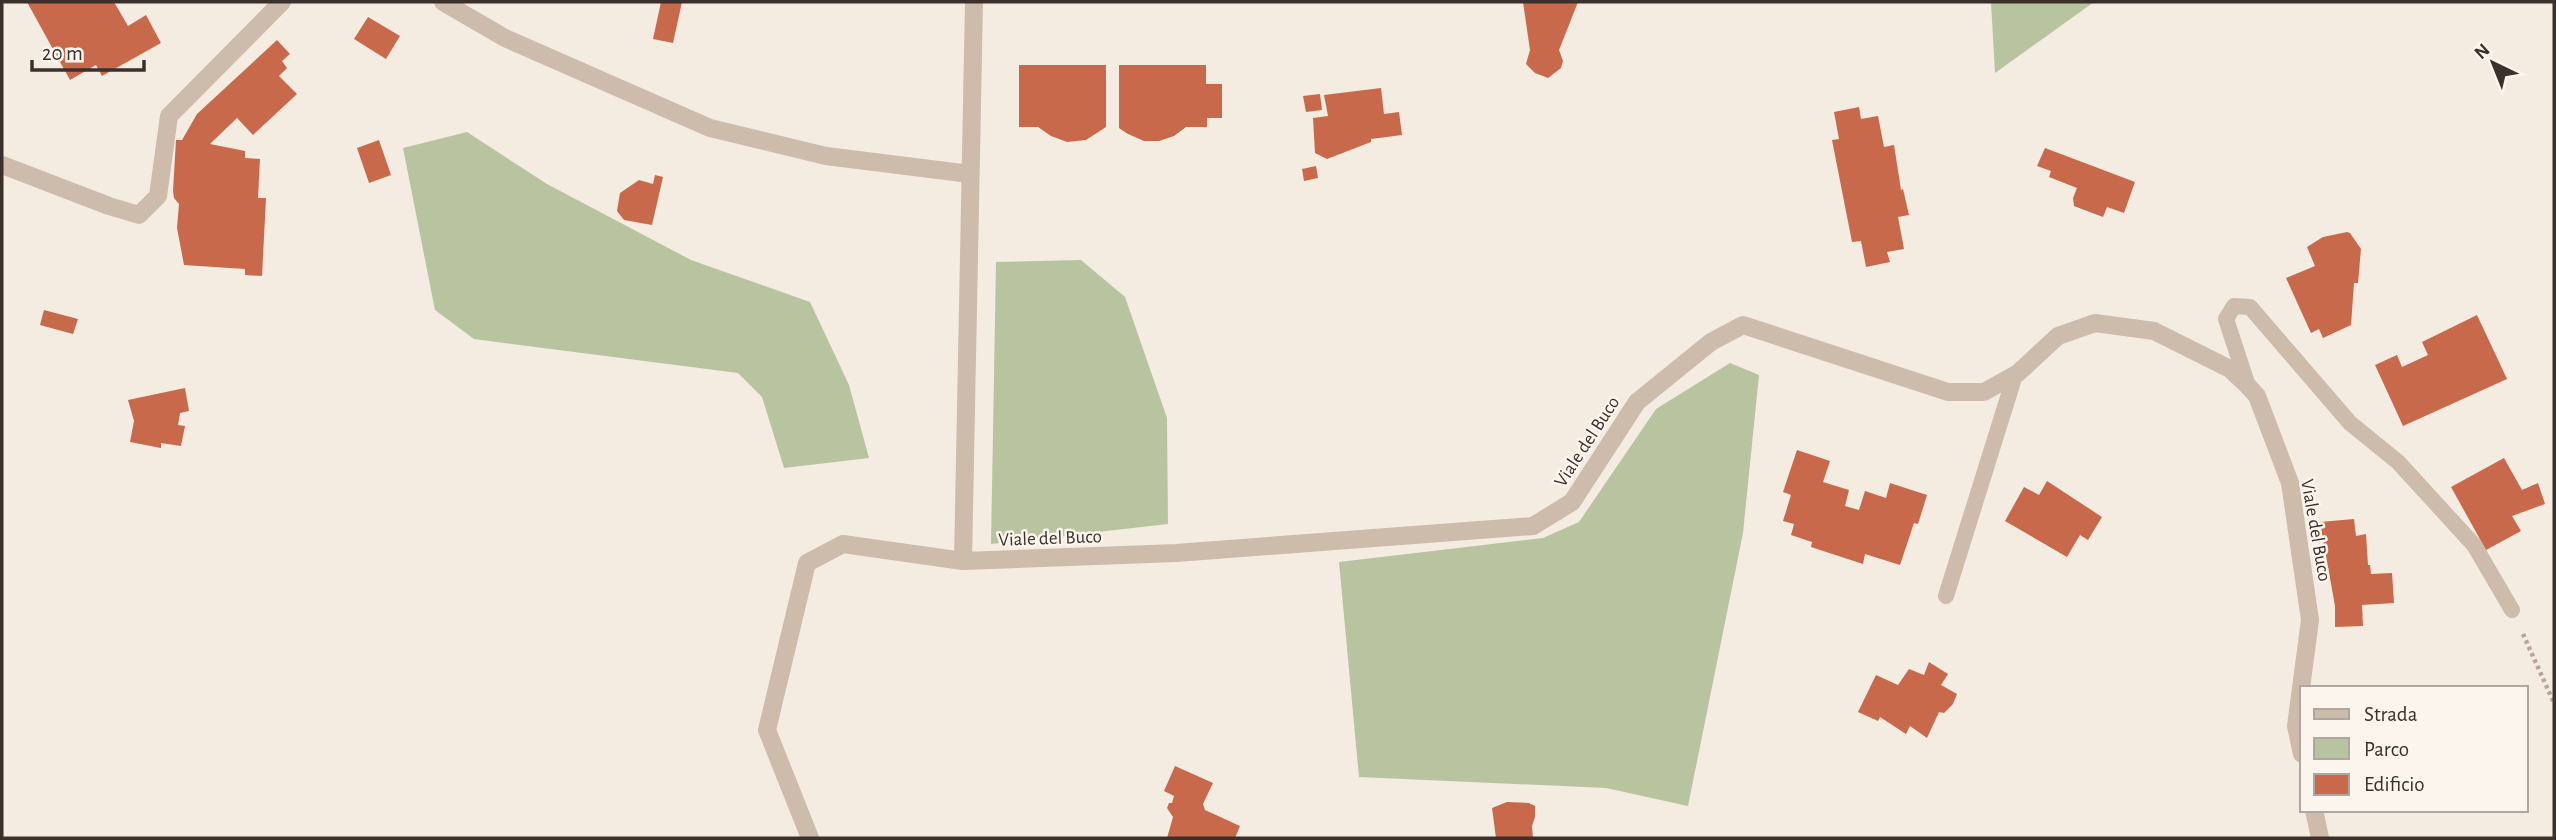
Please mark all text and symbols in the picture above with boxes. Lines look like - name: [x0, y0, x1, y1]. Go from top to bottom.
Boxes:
- scale bar: [32, 28, 144, 72]
- north arrow: [2458, 28, 2528, 98]
- text: N: [2471, 40, 2494, 63]
- text: 20 m: [42, 43, 83, 64]
- street label: Viale del Buco: [1551, 393, 1623, 490]
- street label: Viale del Buco: [2297, 478, 2334, 583]
- street label: Viale del Buco: [998, 527, 1102, 550]
- legend: [2300, 686, 2528, 812]
- text: Strada: [2364, 704, 2418, 725]
- text: Parco: [2364, 739, 2409, 760]
- text: Edificio: [2364, 774, 2425, 795]

